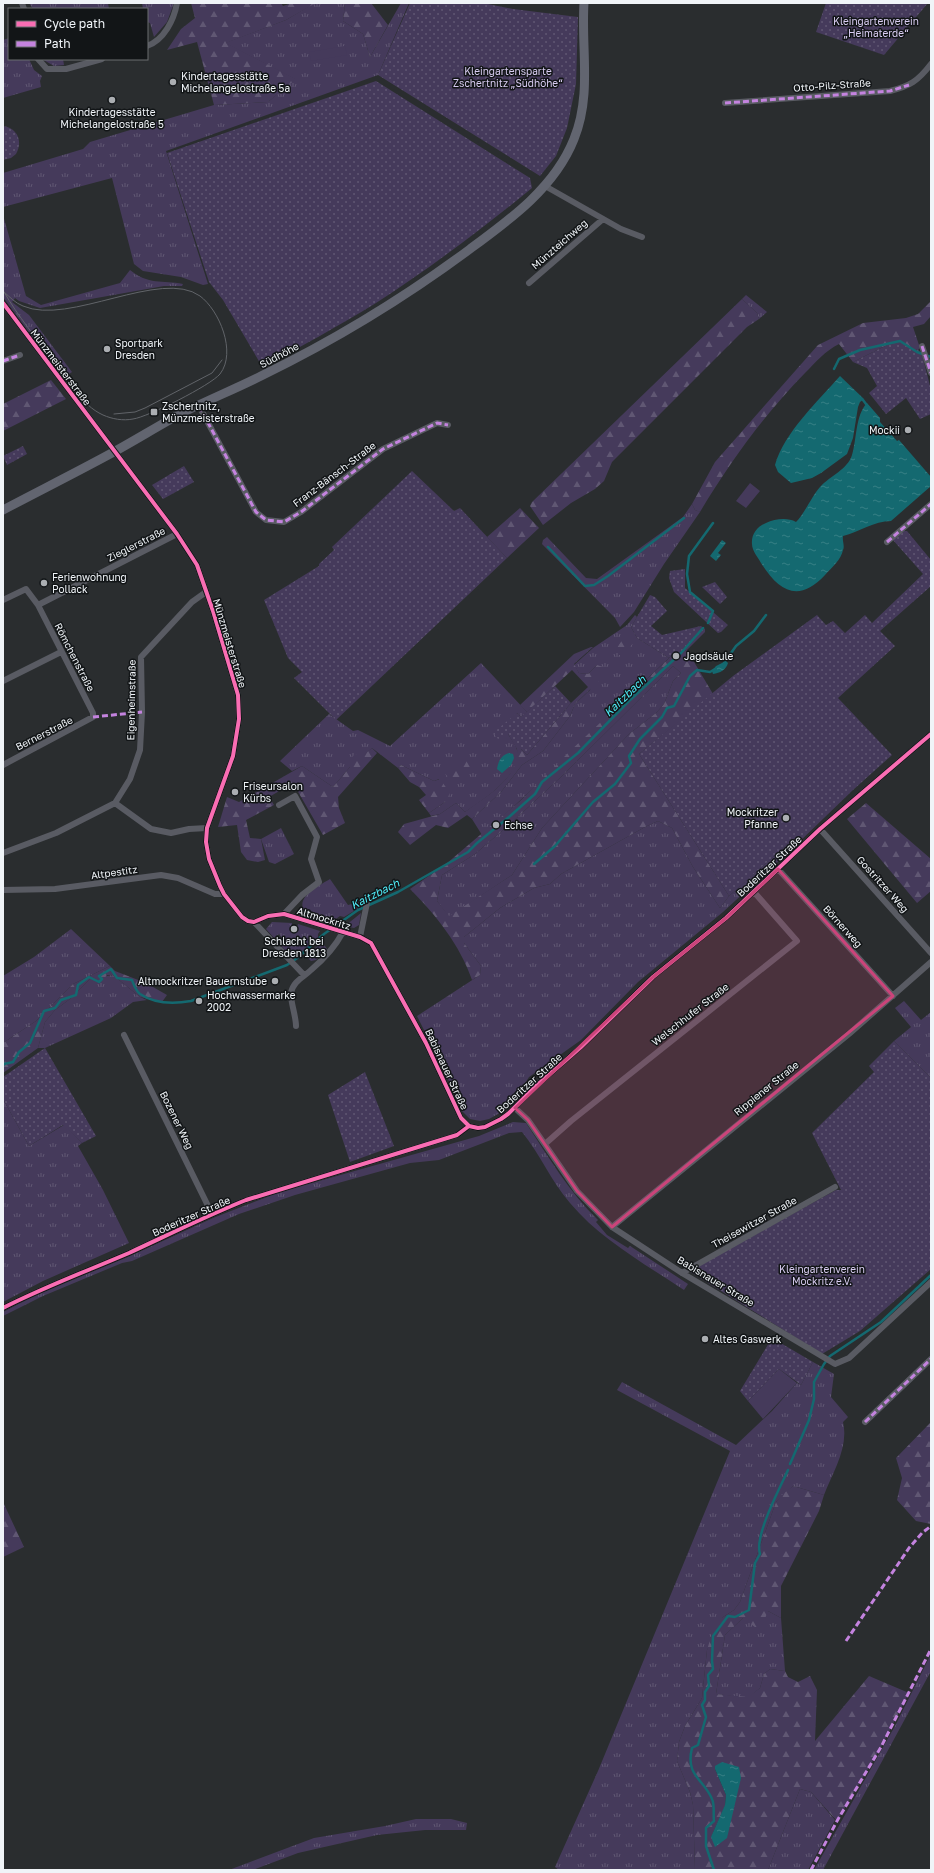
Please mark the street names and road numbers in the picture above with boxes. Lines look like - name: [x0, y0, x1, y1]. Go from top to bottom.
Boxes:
- street label: Otto-Pilz-Straße: [793, 76, 871, 94]
- street label: Münzteichweg: [529, 216, 589, 272]
- street label: Münzmeisterstraße: [28, 326, 94, 408]
- street label: Südhöhe: [257, 340, 301, 370]
- street label: Franz-Bänsch-Straße: [290, 439, 378, 509]
- street label: Zieglerstraße: [105, 524, 167, 564]
- street label: Münzmeisterstraße: [211, 597, 249, 689]
- street label: Römchenstraße: [53, 621, 98, 694]
- street label: Eigenheimstraße: [124, 659, 138, 740]
- street label: Bernerstraße: [13, 713, 75, 753]
- street label: Boderitzer Straße: [734, 833, 804, 899]
- street label: Gostritzer Weg: [855, 853, 911, 915]
- street label: Altpestitz: [90, 863, 138, 881]
- street label: Börnerweg: [821, 902, 865, 950]
- street label: Altmockritz: [296, 904, 352, 932]
- street label: Welschhufer Straße: [649, 980, 731, 1048]
- street label: Babisnauer Straße: [423, 1027, 471, 1111]
- street label: Boderitzer Straße: [494, 1050, 564, 1116]
- street label: Rippiener Straße: [731, 1058, 801, 1118]
- street label: Bozener Weg: [158, 1089, 196, 1151]
- street label: Boderitzer Straße: [150, 1193, 232, 1239]
- street label: Theisewitzer Straße: [709, 1194, 799, 1250]
- street label: Babisnauer Straße: [675, 1253, 757, 1309]

